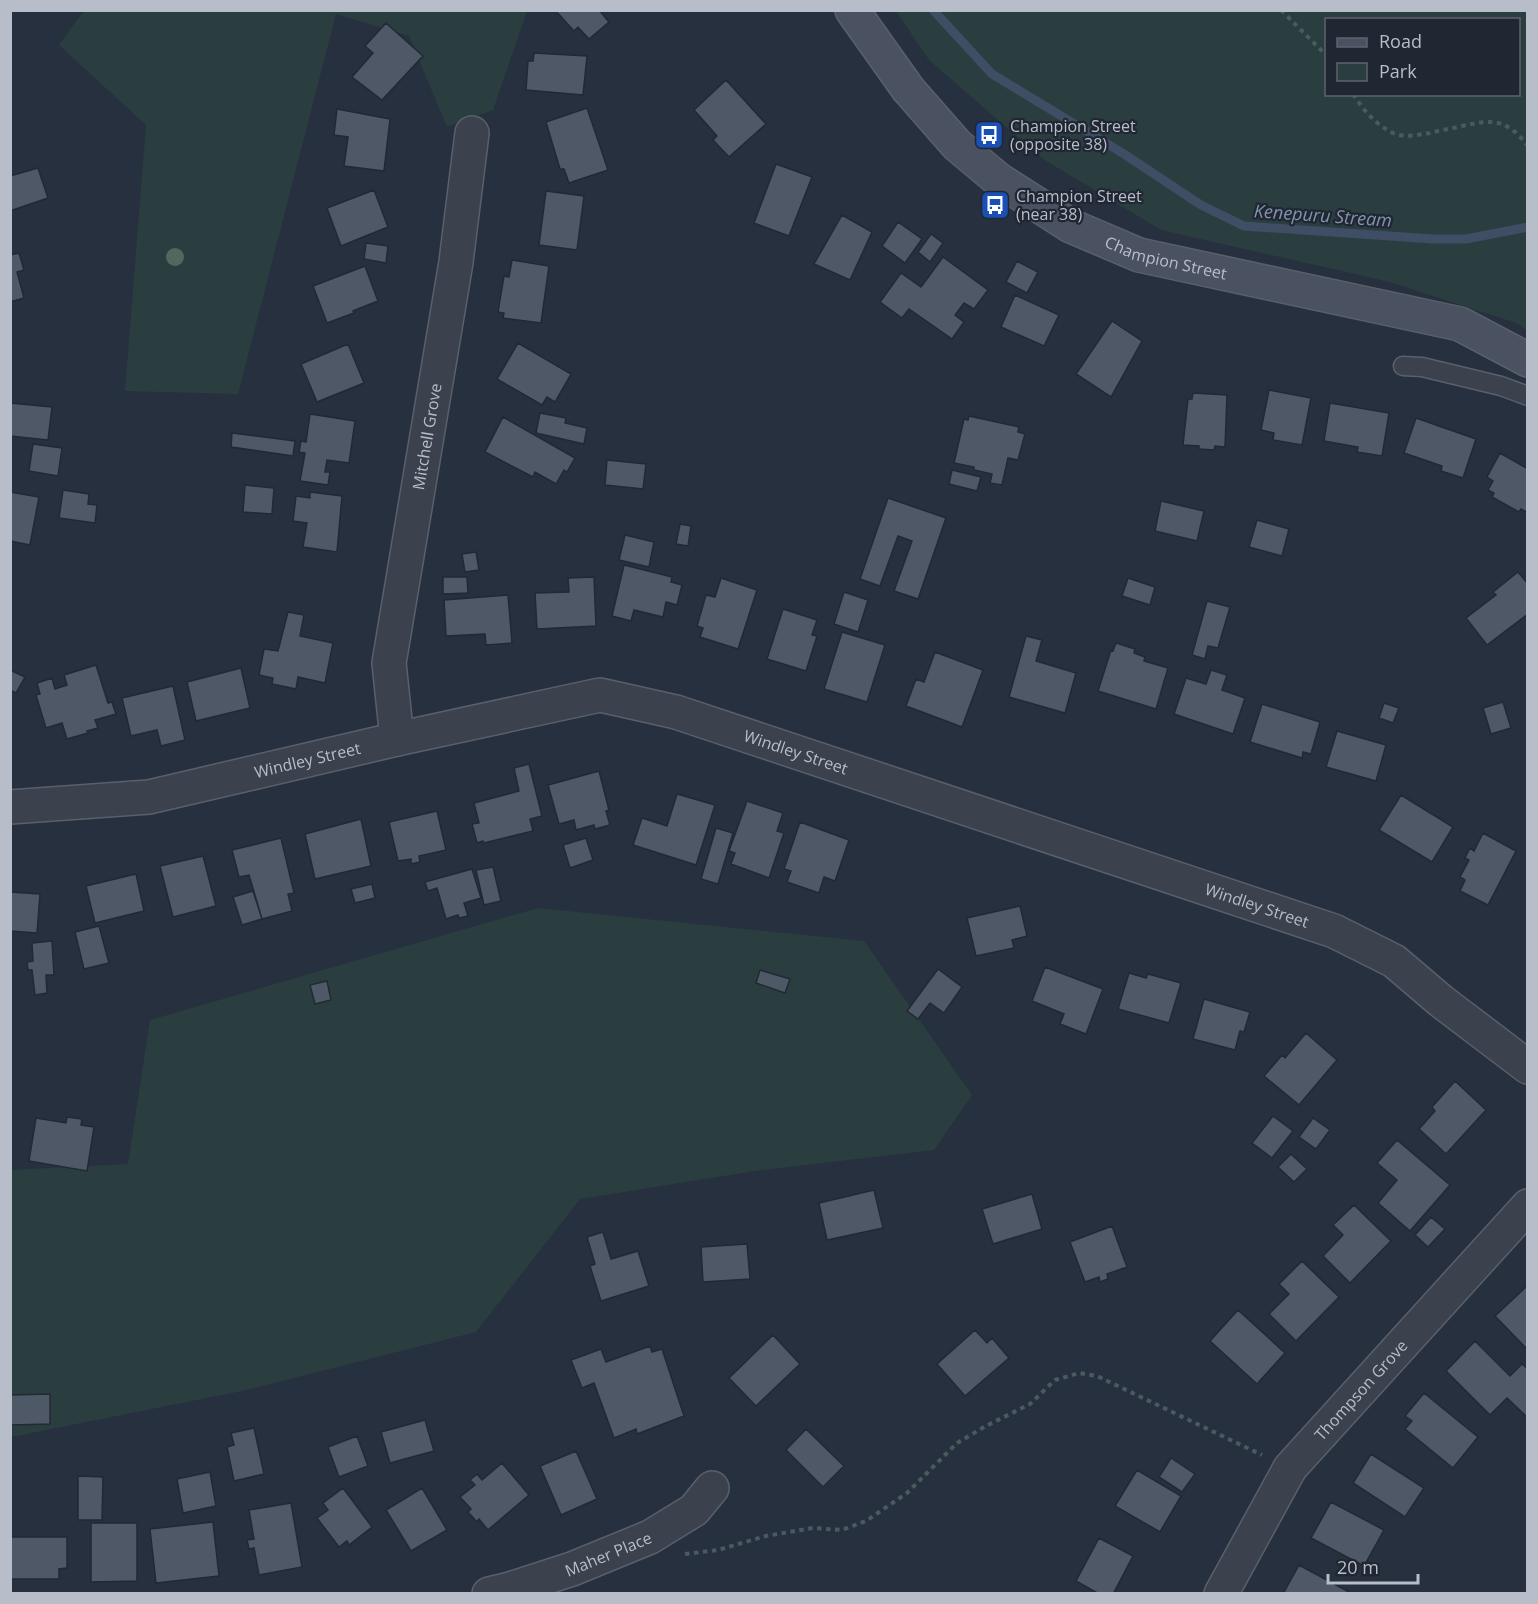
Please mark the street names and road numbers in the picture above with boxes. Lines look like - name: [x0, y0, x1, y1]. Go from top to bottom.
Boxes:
- street label: Champion Street: [1101, 231, 1229, 285]
- street label: Mitchell Grove: [407, 382, 447, 491]
- street label: Windley Street: [741, 724, 851, 780]
- street label: Windley Street: [252, 737, 363, 783]
- street label: Windley Street: [1202, 878, 1312, 933]
- street label: Thompson Grove: [1309, 1335, 1412, 1445]
- street label: Maher Place: [562, 1526, 655, 1582]

